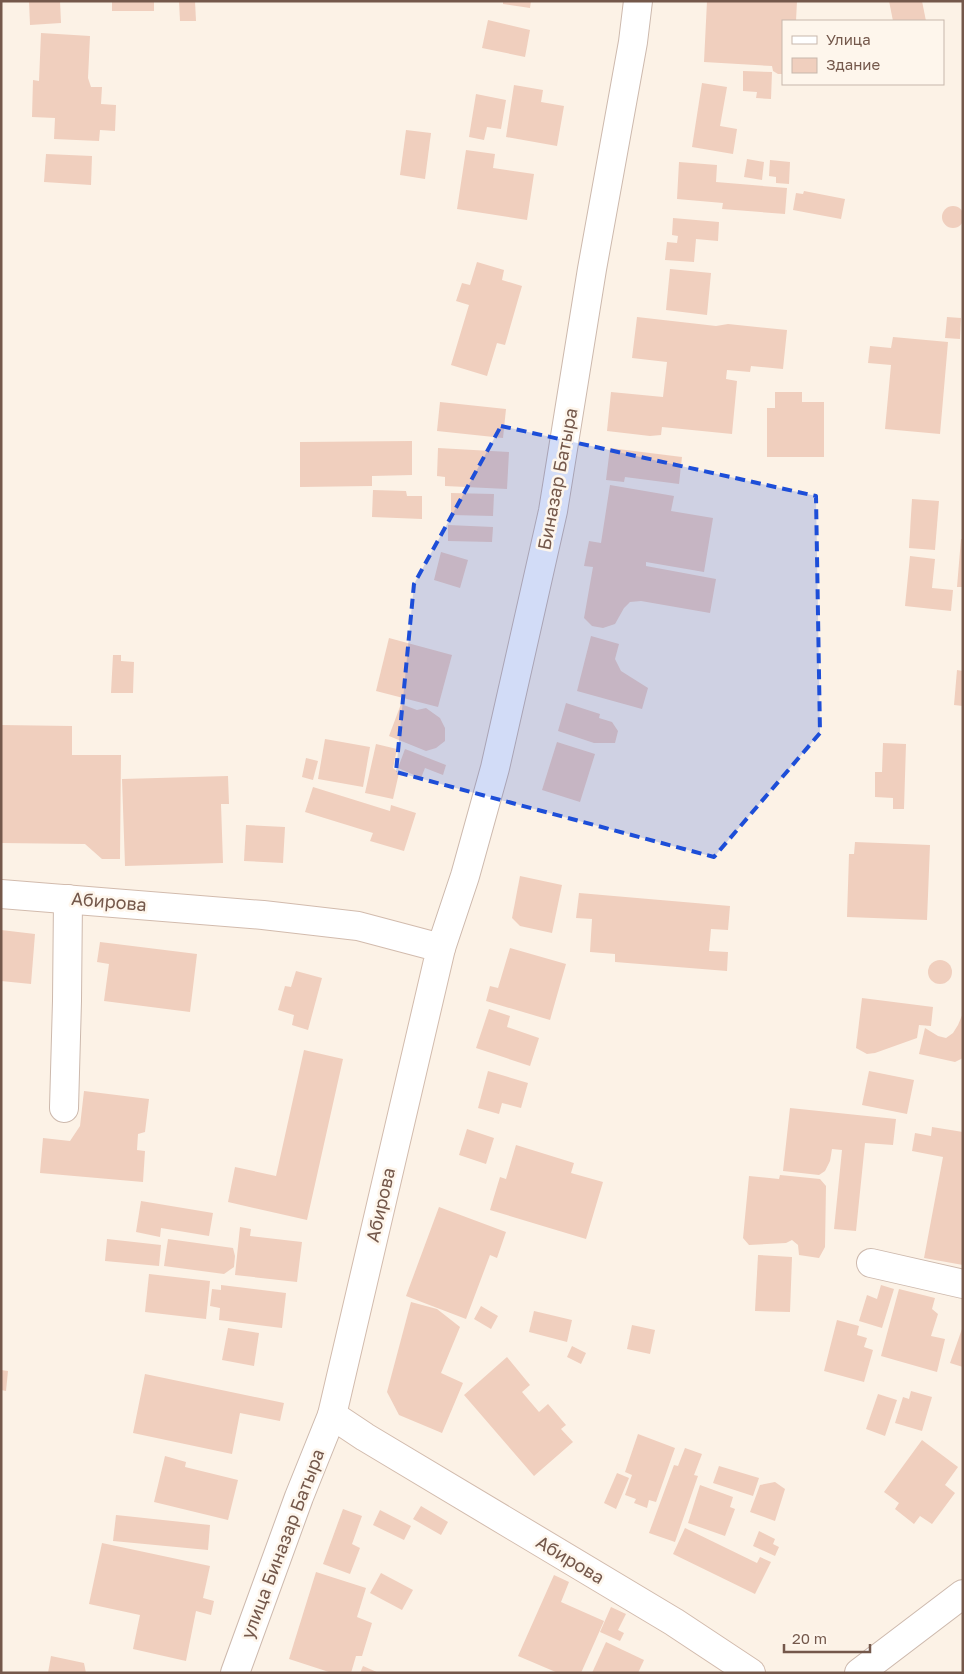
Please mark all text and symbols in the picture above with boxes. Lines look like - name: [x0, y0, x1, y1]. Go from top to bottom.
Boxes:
- legend: [782, 20, 944, 85]
- text: Улица: [826, 30, 871, 48]
- text: Здание: [826, 55, 880, 73]
- street label: Биназар Батыра: [532, 406, 582, 552]
- street label: Абирова: [70, 887, 148, 915]
- street label: Абирова: [361, 1165, 399, 1244]
- street label: улица Биназар Батыра: [236, 1446, 328, 1642]
- street label: Абирова: [532, 1530, 609, 1588]
- scale bar: [784, 1622, 870, 1654]
- text: 20 m: [792, 1629, 827, 1647]

